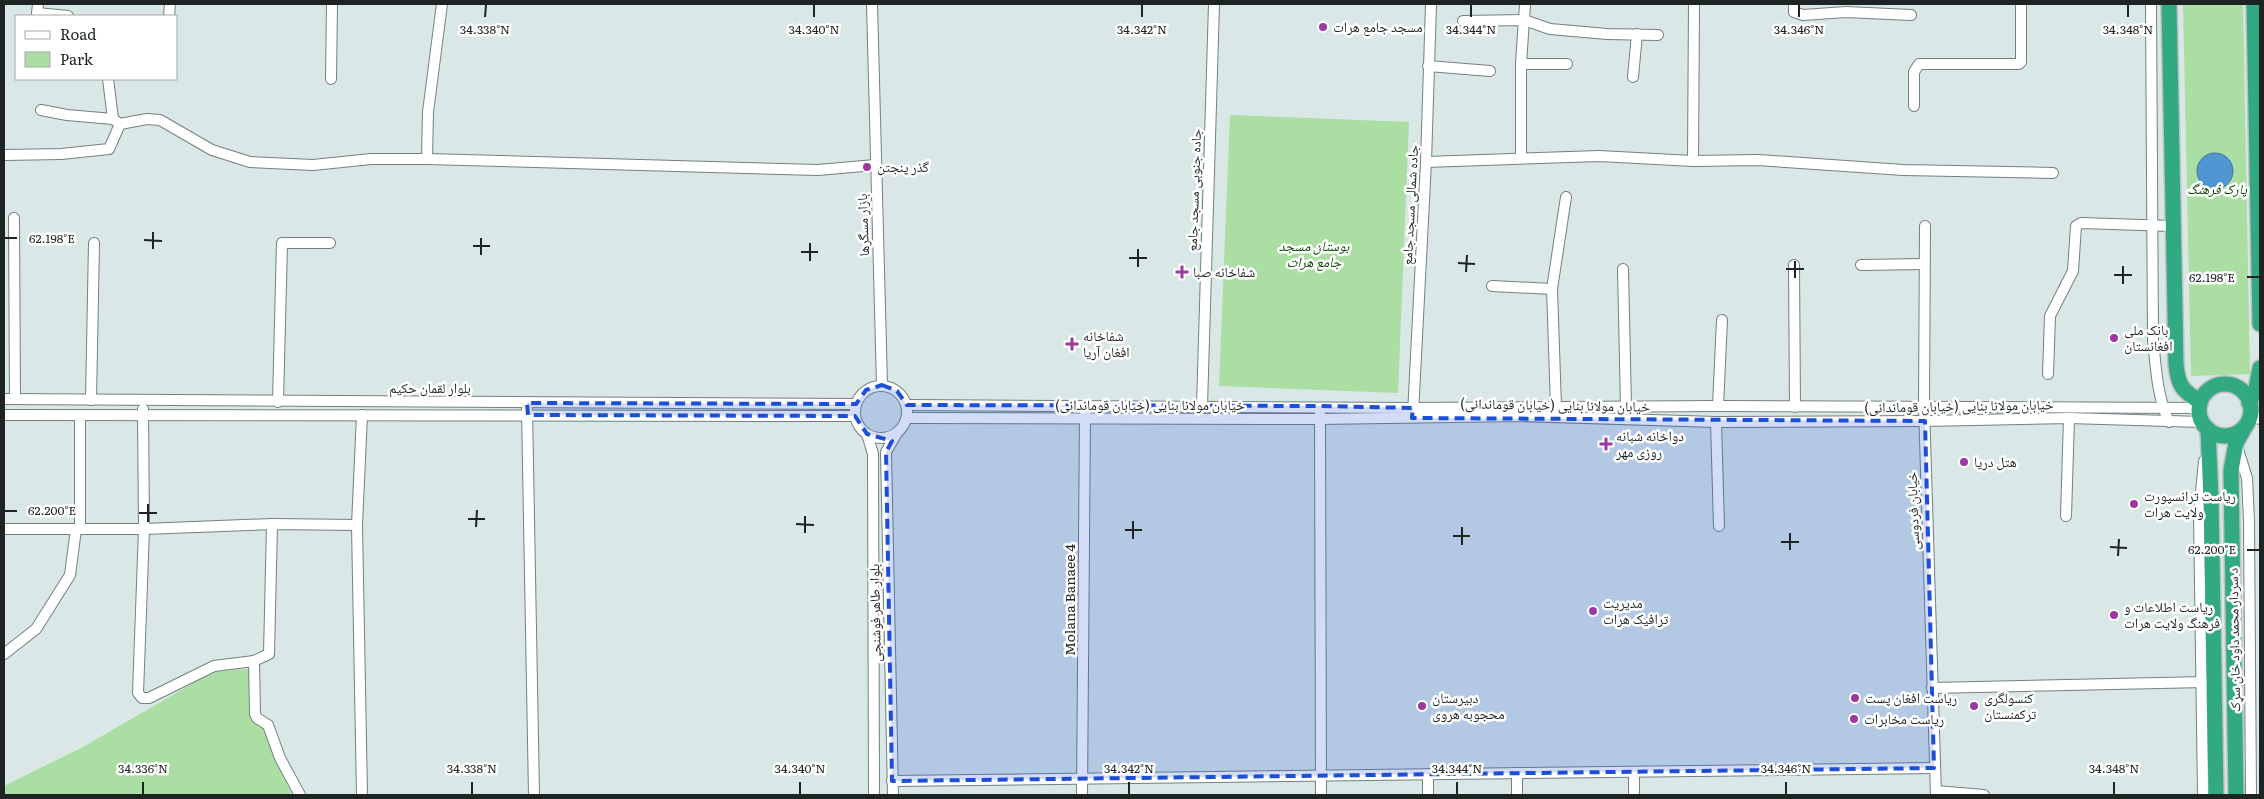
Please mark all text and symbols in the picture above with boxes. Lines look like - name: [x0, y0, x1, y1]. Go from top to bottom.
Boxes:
- legend: [15, 15, 178, 80]
- place label: مسجد جامع هرات: [1333, 16, 1423, 37]
- text: 34.338°N: [460, 20, 510, 38]
- text: 34.340°N: [788, 20, 840, 38]
- text: 34.342°N: [1117, 20, 1167, 38]
- text: 34.344°N: [1446, 20, 1496, 38]
- text: 34.346°N: [1774, 20, 1824, 38]
- text: 34.348°N: [2103, 20, 2153, 38]
- marker: مسجد جامع هرات: [1317, 21, 1329, 33]
- text: Road: [60, 22, 96, 45]
- text: Park: [60, 47, 94, 70]
- street label: جاده جنوبی مسجد جامع: [1181, 128, 1206, 252]
- street label: جاده شمالی مسجد جامع: [1396, 144, 1423, 266]
- place label: گذر پنجتن: [877, 156, 929, 176]
- marker: گذر پنجتن: [861, 161, 873, 173]
- park label: پارک فرهنگ: [2187, 178, 2247, 198]
- street label: بازار مسگرها: [851, 193, 873, 257]
- text: 62.198°E: [29, 229, 75, 247]
- park label: بوستان مسجد جامع هرات: [1279, 235, 1349, 271]
- place label: شفاخانه صبا: [1193, 261, 1255, 281]
- marker: شفاخانه صبا: [1175, 265, 1189, 279]
- text: 62.198°E: [2189, 268, 2235, 286]
- place label: بانک ملی افغانستان: [2124, 319, 2172, 355]
- place label: شفاخانه افغان آریا: [1083, 325, 1130, 361]
- marker: بانک ملی افغانستان: [2108, 332, 2120, 344]
- marker: شفاخانه افغان آریا: [1065, 337, 1079, 351]
- street label: بلوار لقمان حکیم: [389, 377, 471, 398]
- street label: خیابان مولانا بنایی (خیابان قوماندانی): [1460, 392, 1650, 416]
- street label: خیابان مولانا بنایی (خیابان قوماندانی): [1864, 393, 2054, 417]
- street label: خیابان مولانا بنایی (خیابان قوماندانی): [1055, 394, 1245, 414]
- place label: دواخانه شبانه روزی مهر: [1615, 425, 1684, 461]
- marker: دواخانه شبانه روزی مهر: [1600, 438, 1612, 450]
- place label: هتل دریا: [1974, 451, 2017, 471]
- marker: هتل دریا: [1958, 456, 1970, 468]
- street label: خیابان فردوسی: [1901, 471, 1923, 551]
- place label: ریاست ترانسپورت ولایت هرات: [2144, 485, 2236, 521]
- marker: ریاست ترانسپورت ولایت هرات: [2128, 498, 2140, 510]
- text: 62.200°E: [28, 501, 76, 519]
- text: 62.200°E: [2188, 540, 2236, 558]
- street label: Molana Banaee 4: [1059, 544, 1079, 656]
- street label: بلوار طاهر فوشنجی: [863, 564, 885, 662]
- street label: د سردار محمد داود خان سړک: [2222, 567, 2244, 712]
- place label: مدیریت ترافیک هرات: [1603, 592, 1668, 628]
- place label: ریاست اطلاعات و فرهنگ ولایت هرات: [2124, 596, 2220, 632]
- marker: مدیریت ترافیک هرات: [1587, 605, 1599, 617]
- marker: ریاست اطلاعات و فرهنگ ولایت هرات: [2108, 609, 2120, 621]
- place label: دبیرستان محجوبه هروی: [1432, 687, 1505, 723]
- place label: ریاست افغان پست: [1865, 687, 1957, 707]
- place label: کنسولگری ترکمنستان: [1984, 687, 2036, 723]
- marker: ریاست افغان پست: [1849, 692, 1861, 704]
- marker: دبیرستان محجوبه هروی: [1416, 700, 1428, 712]
- marker: کنسولگری ترکمنستان: [1968, 700, 1980, 712]
- place label: ریاست مخابرات: [1864, 708, 1944, 728]
- marker: ریاست مخابرات: [1848, 713, 1860, 725]
- text: 34.336°N: [118, 759, 168, 777]
- text: 34.338°N: [447, 759, 497, 777]
- text: 34.340°N: [774, 759, 826, 777]
- text: 34.342°N: [1104, 759, 1154, 777]
- text: 34.344°N: [1432, 759, 1482, 777]
- text: 34.346°N: [1761, 759, 1811, 777]
- text: 34.348°N: [2089, 759, 2139, 777]

